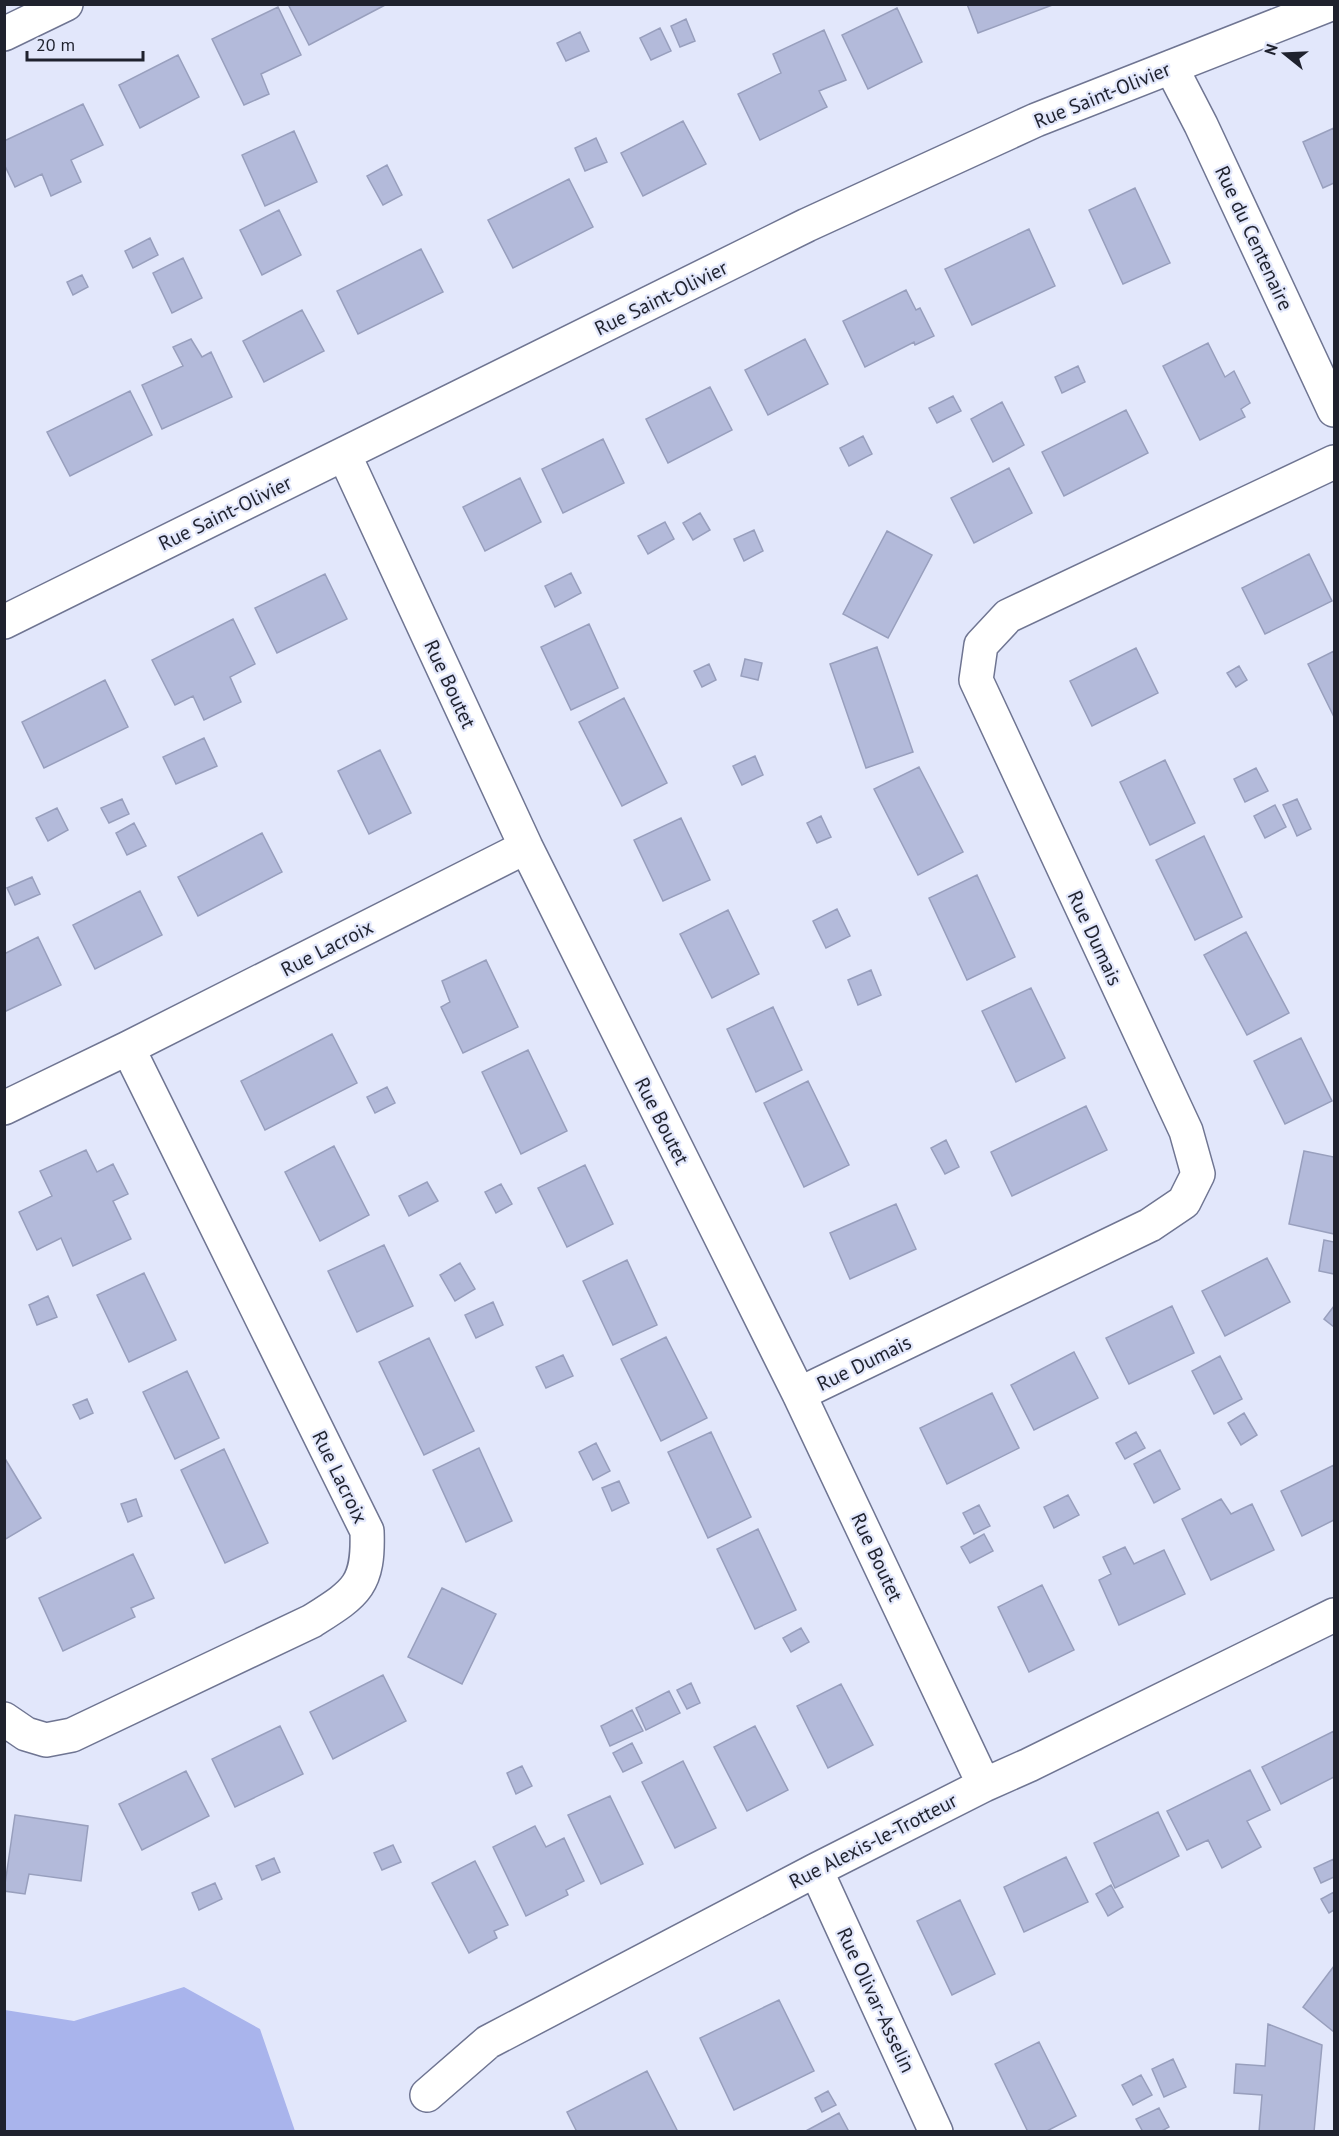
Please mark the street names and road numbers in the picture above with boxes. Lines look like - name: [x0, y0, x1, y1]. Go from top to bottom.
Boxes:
- street label: Rue Saint-Olivier: [1030, 56, 1174, 134]
- street label: Rue du Centenaire: [1209, 162, 1299, 314]
- street label: Rue Saint-Olivier: [590, 254, 732, 341]
- street label: Rue Saint-Olivier: [154, 469, 296, 556]
- street label: Rue Boutet: [418, 636, 482, 733]
- street label: Rue Dumais: [1062, 886, 1128, 990]
- street label: Rue Lacroix: [277, 914, 377, 982]
- street label: Rue Boutet: [629, 1073, 695, 1169]
- street label: Rue Dumais: [813, 1329, 915, 1397]
- street label: Rue Lacroix: [306, 1426, 374, 1528]
- street label: Rue Boutet: [845, 1509, 909, 1606]
- street label: Rue Alexis-le-Trotteur: [785, 1787, 961, 1895]
- street label: Rue Olivar-Asselin: [831, 1923, 921, 2077]

